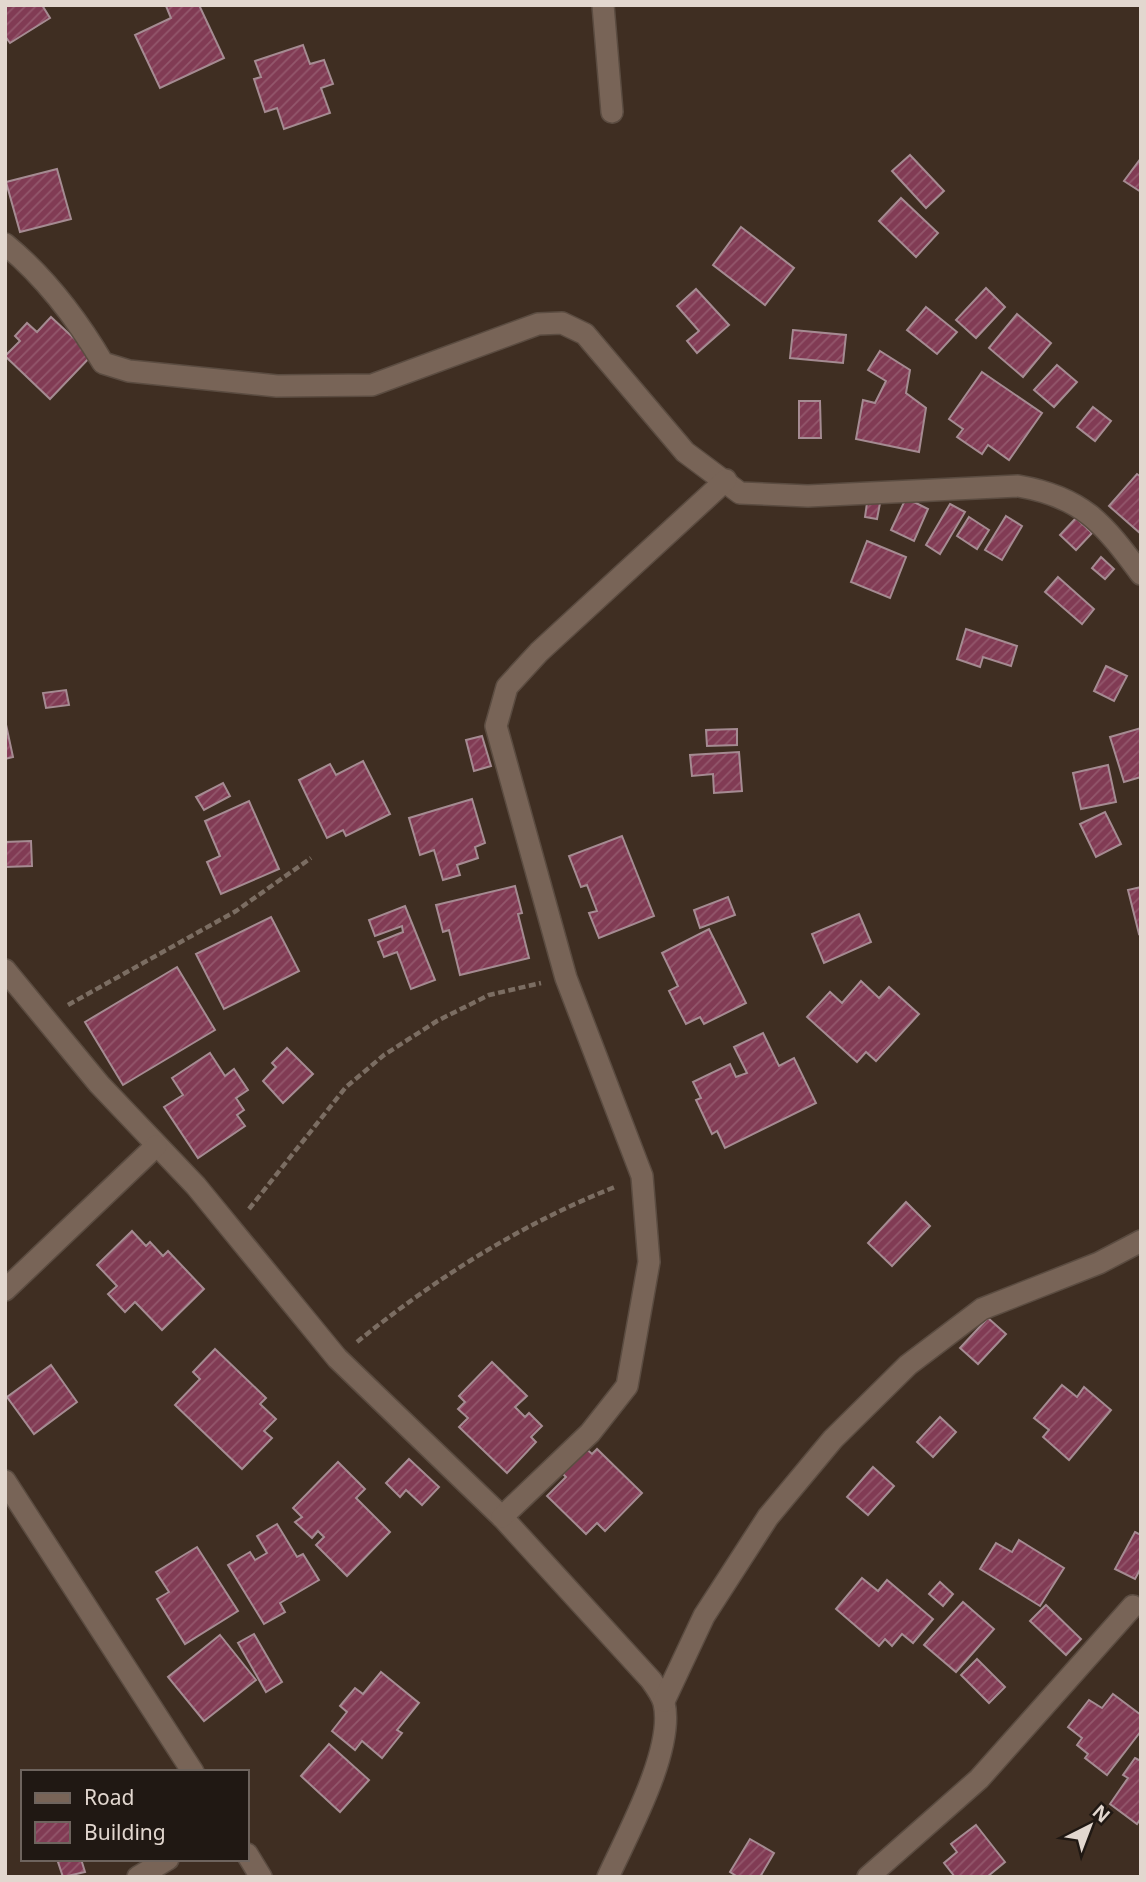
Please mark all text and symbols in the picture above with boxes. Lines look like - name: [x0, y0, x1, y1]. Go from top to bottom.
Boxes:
- legend: [21, 1770, 248, 1861]
- text: Road: [84, 1783, 134, 1811]
- north arrow: [1055, 1791, 1125, 1861]
- text: N: [1087, 1799, 1116, 1828]
- text: Building: [84, 1818, 166, 1846]

